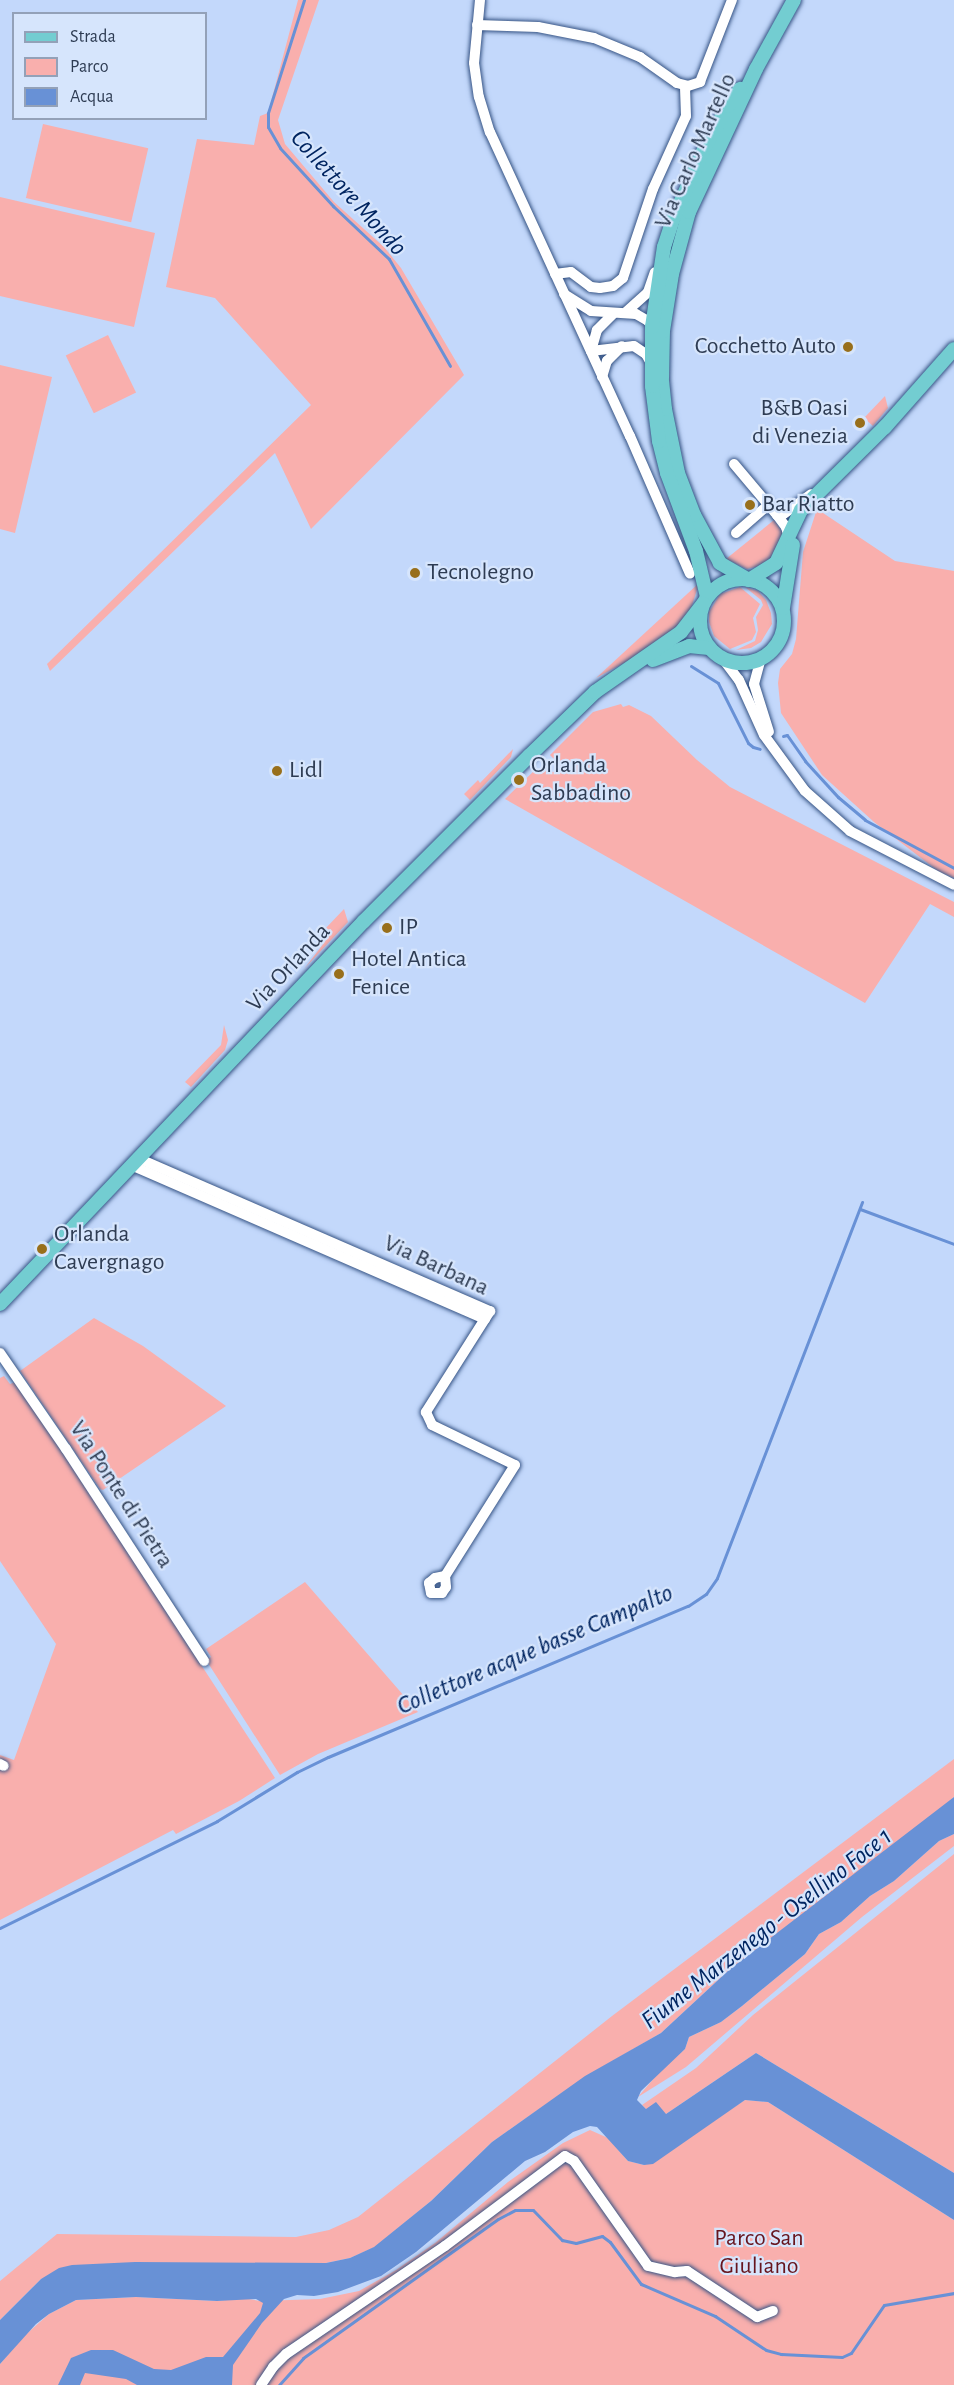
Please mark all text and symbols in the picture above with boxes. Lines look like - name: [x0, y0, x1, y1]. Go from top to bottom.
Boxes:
- legend: [12, 12, 207, 120]
- text: Strada: [70, 28, 116, 46]
- text: Parco: [70, 58, 109, 76]
- street label: Via Carlo Martello: [649, 69, 743, 233]
- text: Acqua: [70, 88, 114, 106]
- water label: Collettore Mondo: [283, 123, 413, 263]
- place label: Cocchetto Auto: [695, 333, 836, 361]
- marker: Cocchetto Auto: [841, 340, 855, 354]
- place label: B&B Oasi di Venezia: [752, 395, 848, 451]
- marker: B&B Oasi di Venezia: [853, 416, 867, 430]
- place label: Bar Riatto: [762, 491, 854, 519]
- marker: Bar Riatto: [743, 498, 757, 512]
- place label: Tecnolegno: [427, 559, 534, 587]
- marker: Tecnolegno: [408, 566, 422, 580]
- place label: Orlanda Sabbadino: [531, 752, 631, 808]
- place label: Lidl: [289, 757, 323, 785]
- marker: Lidl: [270, 764, 284, 778]
- marker: Orlanda Sabbadino: [512, 773, 526, 787]
- place label: IP: [399, 914, 418, 942]
- street label: Via Orlanda: [241, 918, 337, 1018]
- marker: IP: [380, 921, 394, 935]
- place label: Hotel Antica Fenice: [351, 946, 467, 1002]
- marker: Hotel Antica Fenice: [332, 967, 346, 981]
- place label: Orlanda Cavergnago: [54, 1221, 165, 1277]
- street label: Via Barbana: [379, 1229, 493, 1303]
- marker: Orlanda Cavergnago: [35, 1242, 49, 1256]
- street label: Via Ponte di Pietra: [63, 1416, 179, 1574]
- water label: Collettore acque basse Campalto: [392, 1578, 678, 1722]
- water label: Fiume Marzenego - Osellino Foce 1: [635, 1821, 899, 2037]
- park label: Parco San Giuliano: [714, 2225, 804, 2281]

